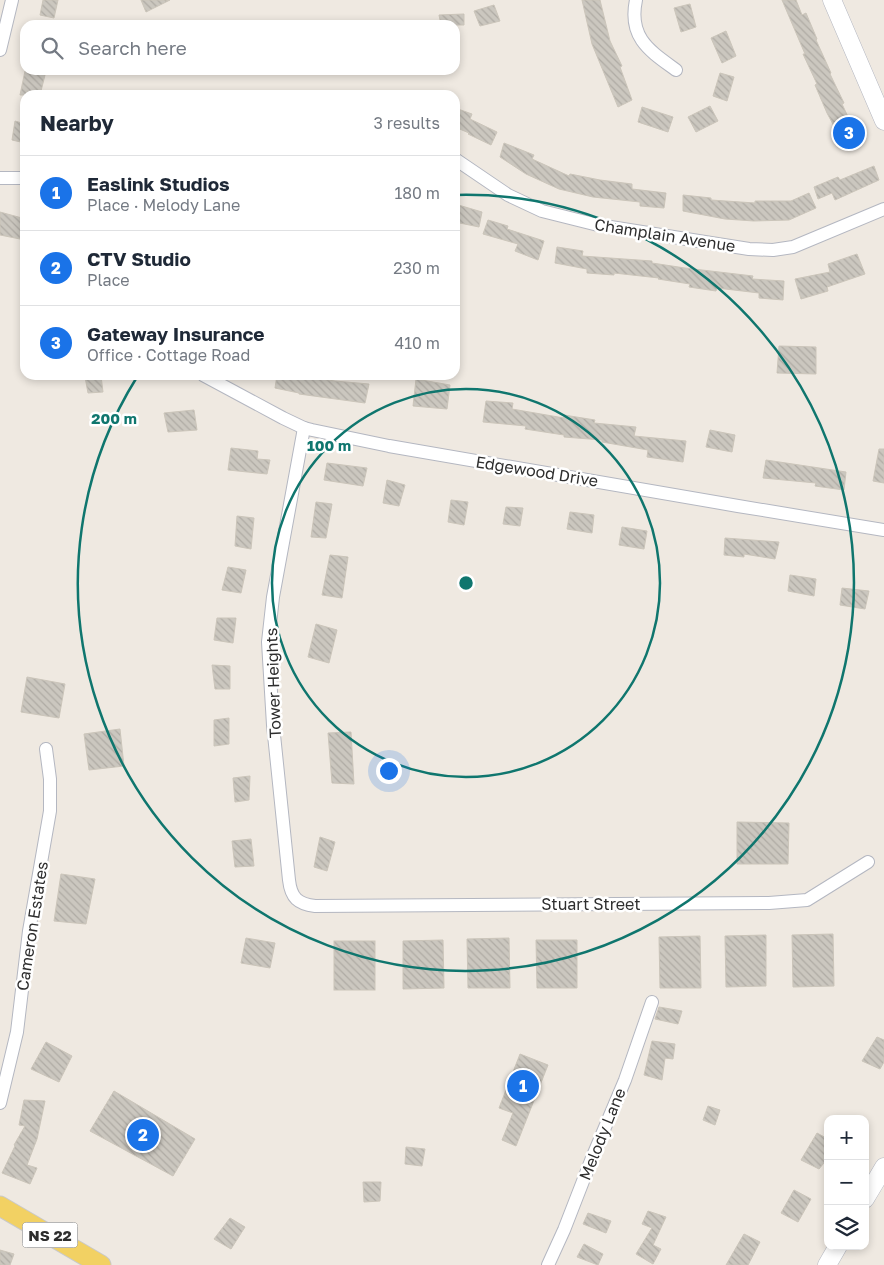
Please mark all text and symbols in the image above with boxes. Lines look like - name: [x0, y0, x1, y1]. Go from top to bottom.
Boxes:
- search box: [20, 20, 460, 75]
- icon: search: [38, 34, 66, 62]
- text: Search here: [78, 36, 187, 59]
- text: Nearby: [40, 110, 114, 136]
- text: 3 results: [373, 113, 440, 133]
- pin: 3: [833, 114, 865, 152]
- text: Easlink Studios: [87, 172, 230, 195]
- text: 1: [52, 183, 60, 203]
- text: 180 m: [394, 183, 440, 203]
- text: Place · Melody Lane: [87, 195, 240, 215]
- street label: Champlain Avenue: [593, 214, 737, 256]
- text: CTV Studio: [87, 247, 191, 270]
- text: 2: [51, 258, 61, 278]
- text: 230 m: [393, 258, 440, 278]
- text: Place: [87, 270, 130, 290]
- text: Gateway Insurance: [87, 322, 265, 345]
- text: 3: [51, 333, 61, 353]
- text: 410 m: [394, 333, 440, 353]
- text: Office · Cottage Road: [87, 345, 250, 365]
- text: 200 m: [91, 409, 137, 427]
- text: 100 m: [307, 436, 351, 454]
- street label: Edgewood Drive: [474, 451, 600, 491]
- centre of rings: [457, 574, 475, 592]
- street label: Tower Heights: [261, 627, 285, 739]
- your location: [376, 758, 402, 784]
- street label: Cameron Estates: [12, 860, 52, 992]
- street label: Stuart Street: [541, 894, 641, 914]
- pin: 1: [507, 1067, 539, 1105]
- street label: Melody Lane: [574, 1085, 630, 1183]
- map controls: [824, 1115, 869, 1250]
- button: +: [824, 1115, 869, 1160]
- pin: 2: [127, 1116, 159, 1154]
- button: −: [824, 1160, 869, 1205]
- button: layers: [824, 1205, 869, 1250]
- road number: NS 22: [22, 1222, 78, 1248]

